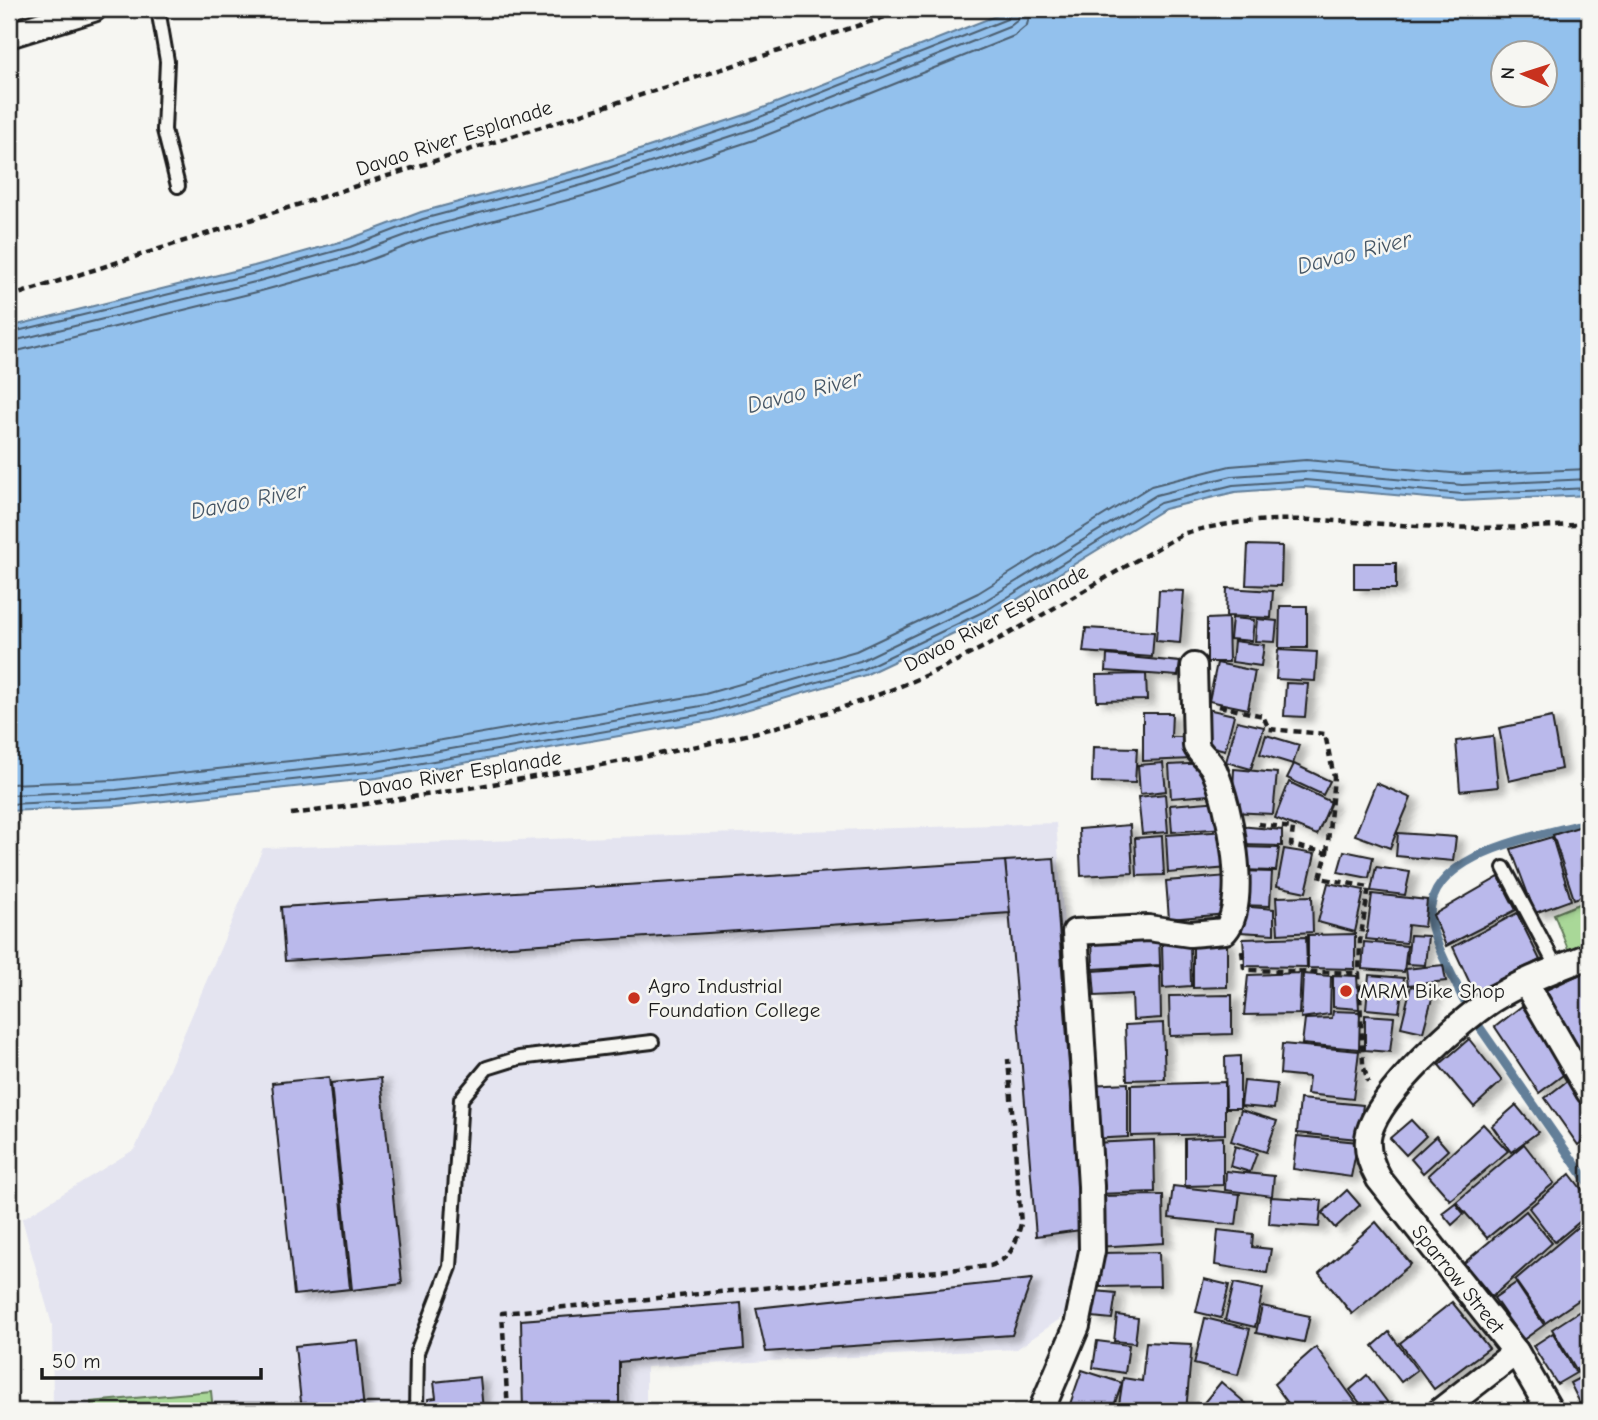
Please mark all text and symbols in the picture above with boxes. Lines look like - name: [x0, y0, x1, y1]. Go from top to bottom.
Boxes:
- north arrow: [1490, 38, 1560, 108]
- text: N: [1497, 66, 1519, 80]
- street label: Davao River Esplanade: [353, 95, 555, 181]
- water label: Davao River: [1294, 225, 1415, 280]
- water label: Davao River: [744, 364, 865, 419]
- water label: Davao River: [188, 476, 309, 525]
- street label: Davao River Esplanade: [900, 559, 1092, 677]
- street label: Davao River Esplanade: [357, 745, 563, 801]
- place label: Agro Industrial Foundation College: [648, 974, 820, 1022]
- place label: MRM Bike Shop: [1360, 979, 1505, 1003]
- marker: MRM Bike Shop: [1338, 983, 1354, 999]
- marker: Agro Industrial Foundation College: [626, 990, 642, 1006]
- street label: Sparrow Street: [1407, 1220, 1510, 1339]
- scale bar: [42, 1336, 261, 1380]
- text: 50 m: [52, 1349, 101, 1373]

